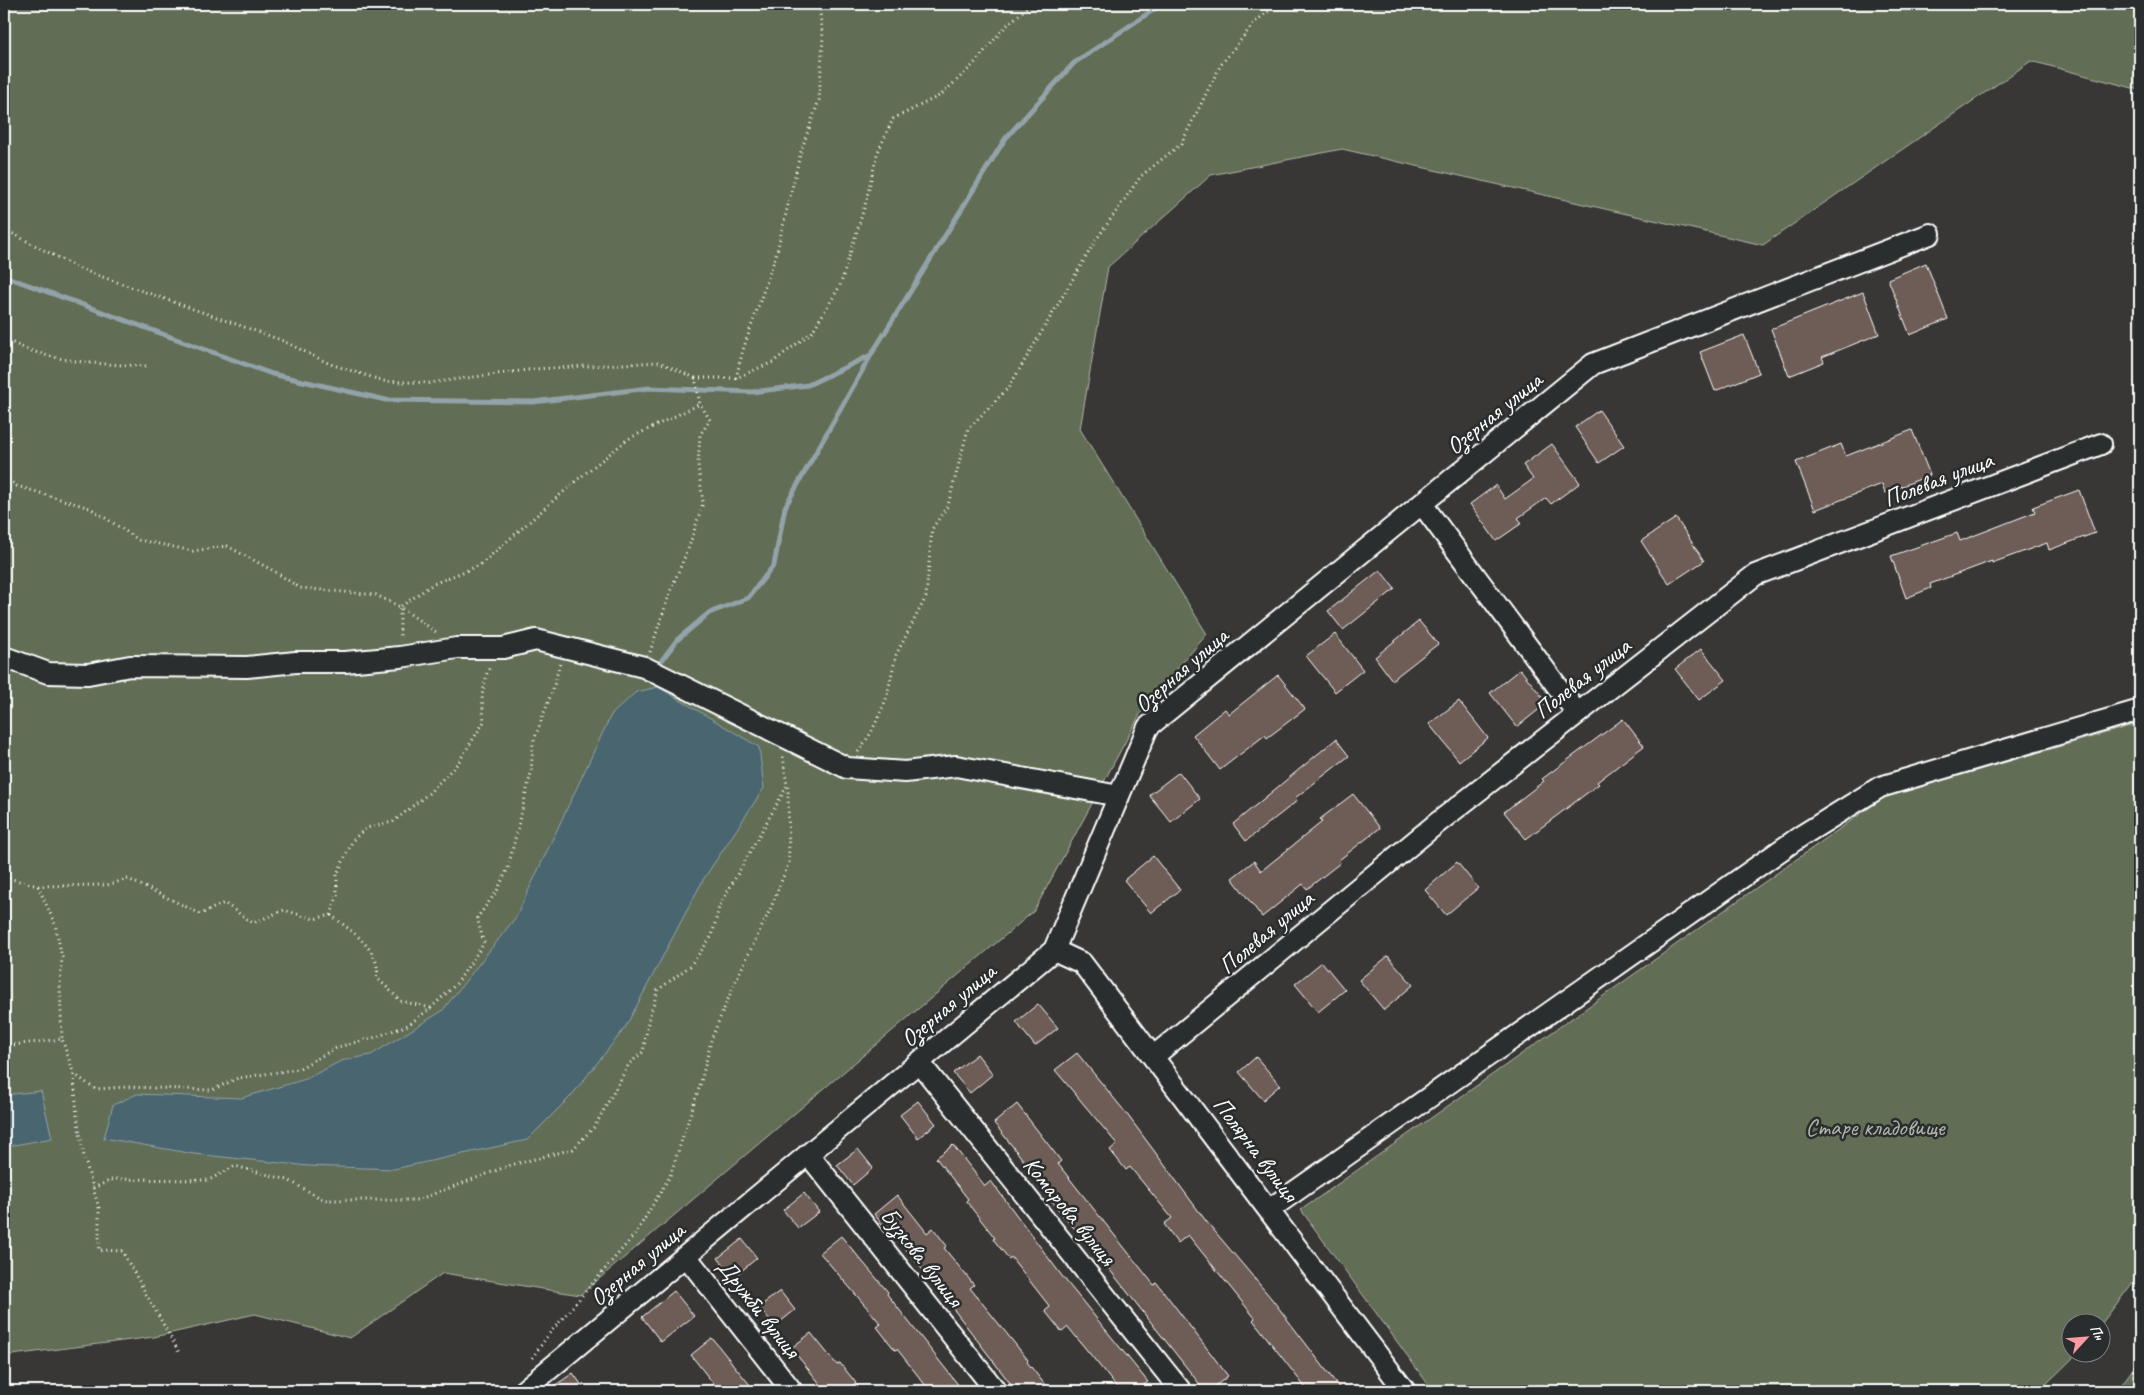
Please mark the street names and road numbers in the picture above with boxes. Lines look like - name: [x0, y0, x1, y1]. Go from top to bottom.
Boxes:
- street label: Озерная улица: [1440, 364, 1550, 462]
- street label: Полевая улица: [1879, 444, 1998, 514]
- street label: Озерная улица: [1128, 620, 1237, 720]
- street label: Полевая улица: [1527, 630, 1638, 725]
- street label: Полевая улица: [1212, 883, 1321, 980]
- street label: Озерная улица: [894, 955, 1004, 1054]
- street label: Полярна вулиця: [1207, 1090, 1306, 1209]
- street label: Комарова вулиця: [1017, 1150, 1124, 1273]
- street label: Бузкова вулиця: [873, 1201, 971, 1315]
- street label: Озерная улица: [583, 1214, 693, 1313]
- street label: Дружби вулиця: [711, 1252, 808, 1365]

